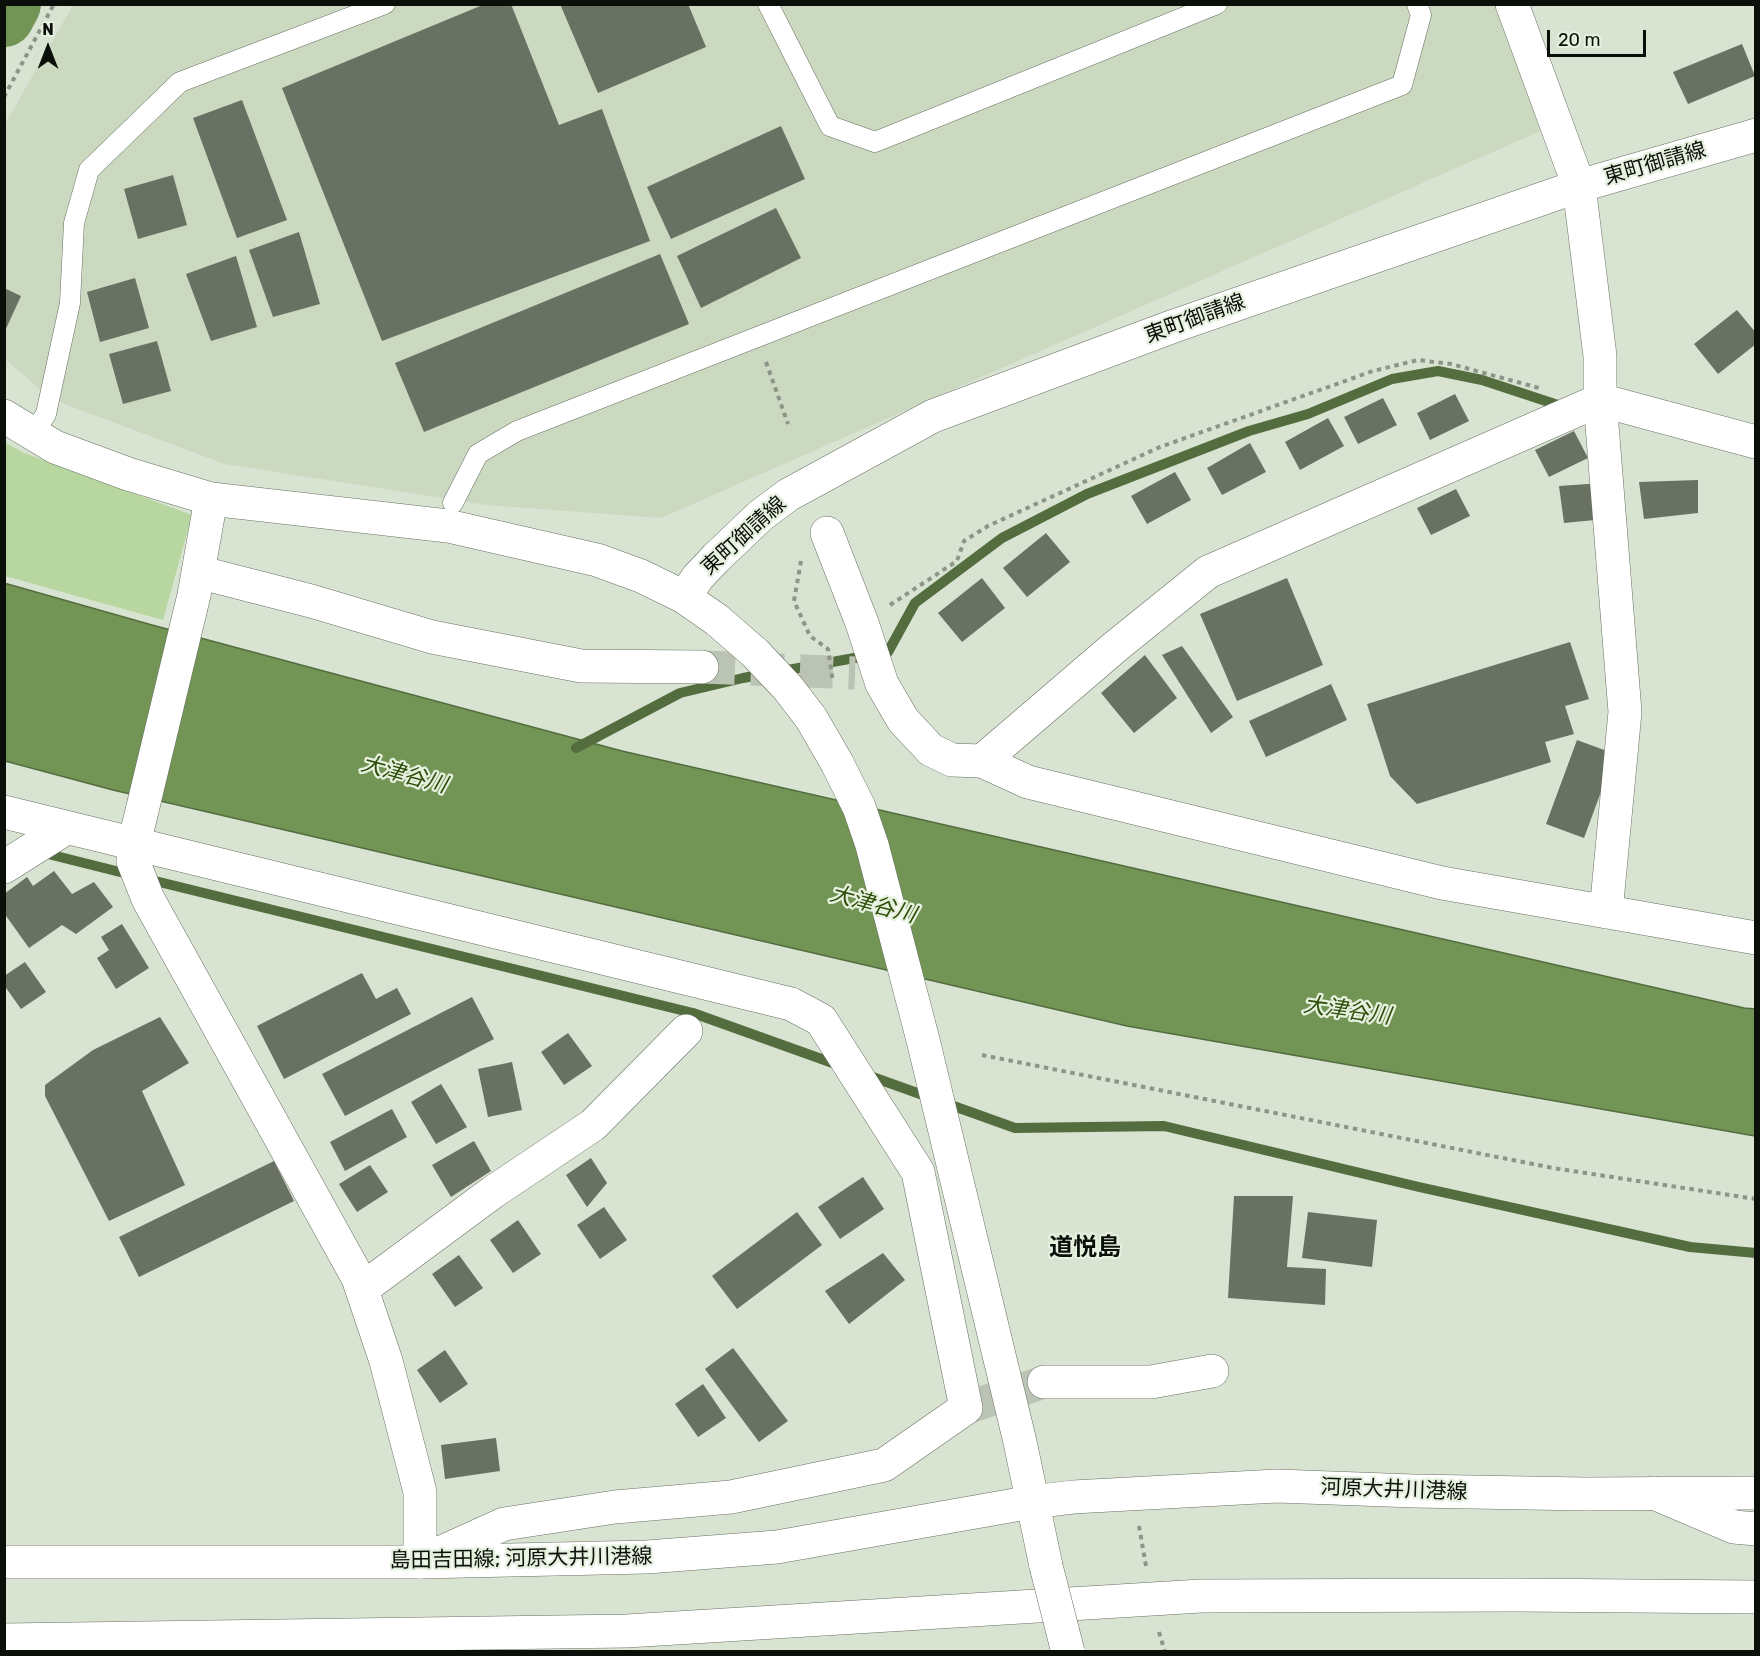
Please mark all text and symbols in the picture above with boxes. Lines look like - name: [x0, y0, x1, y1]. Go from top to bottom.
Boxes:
- north arrow: [18, 18, 78, 78]
- scale bar: [1550, 18, 1649, 56]
- text: N: [42, 20, 54, 39]
- text: 20 m: [1558, 29, 1600, 51]
- street label: 東町御請線: [1601, 137, 1709, 191]
- street label: 東町御請線: [1141, 289, 1249, 349]
- street label: 東町御請線: [697, 492, 791, 580]
- water label: 大津谷川: [358, 751, 450, 799]
- water label: 大津谷川: [827, 881, 919, 929]
- water label: 大津谷川: [1302, 992, 1392, 1030]
- district label: 道悦島: [1049, 1234, 1121, 1262]
- street label: 河原大井川港線: [1320, 1475, 1468, 1505]
- street label: 島田吉田線; 河原大井川港線: [389, 1544, 653, 1574]

